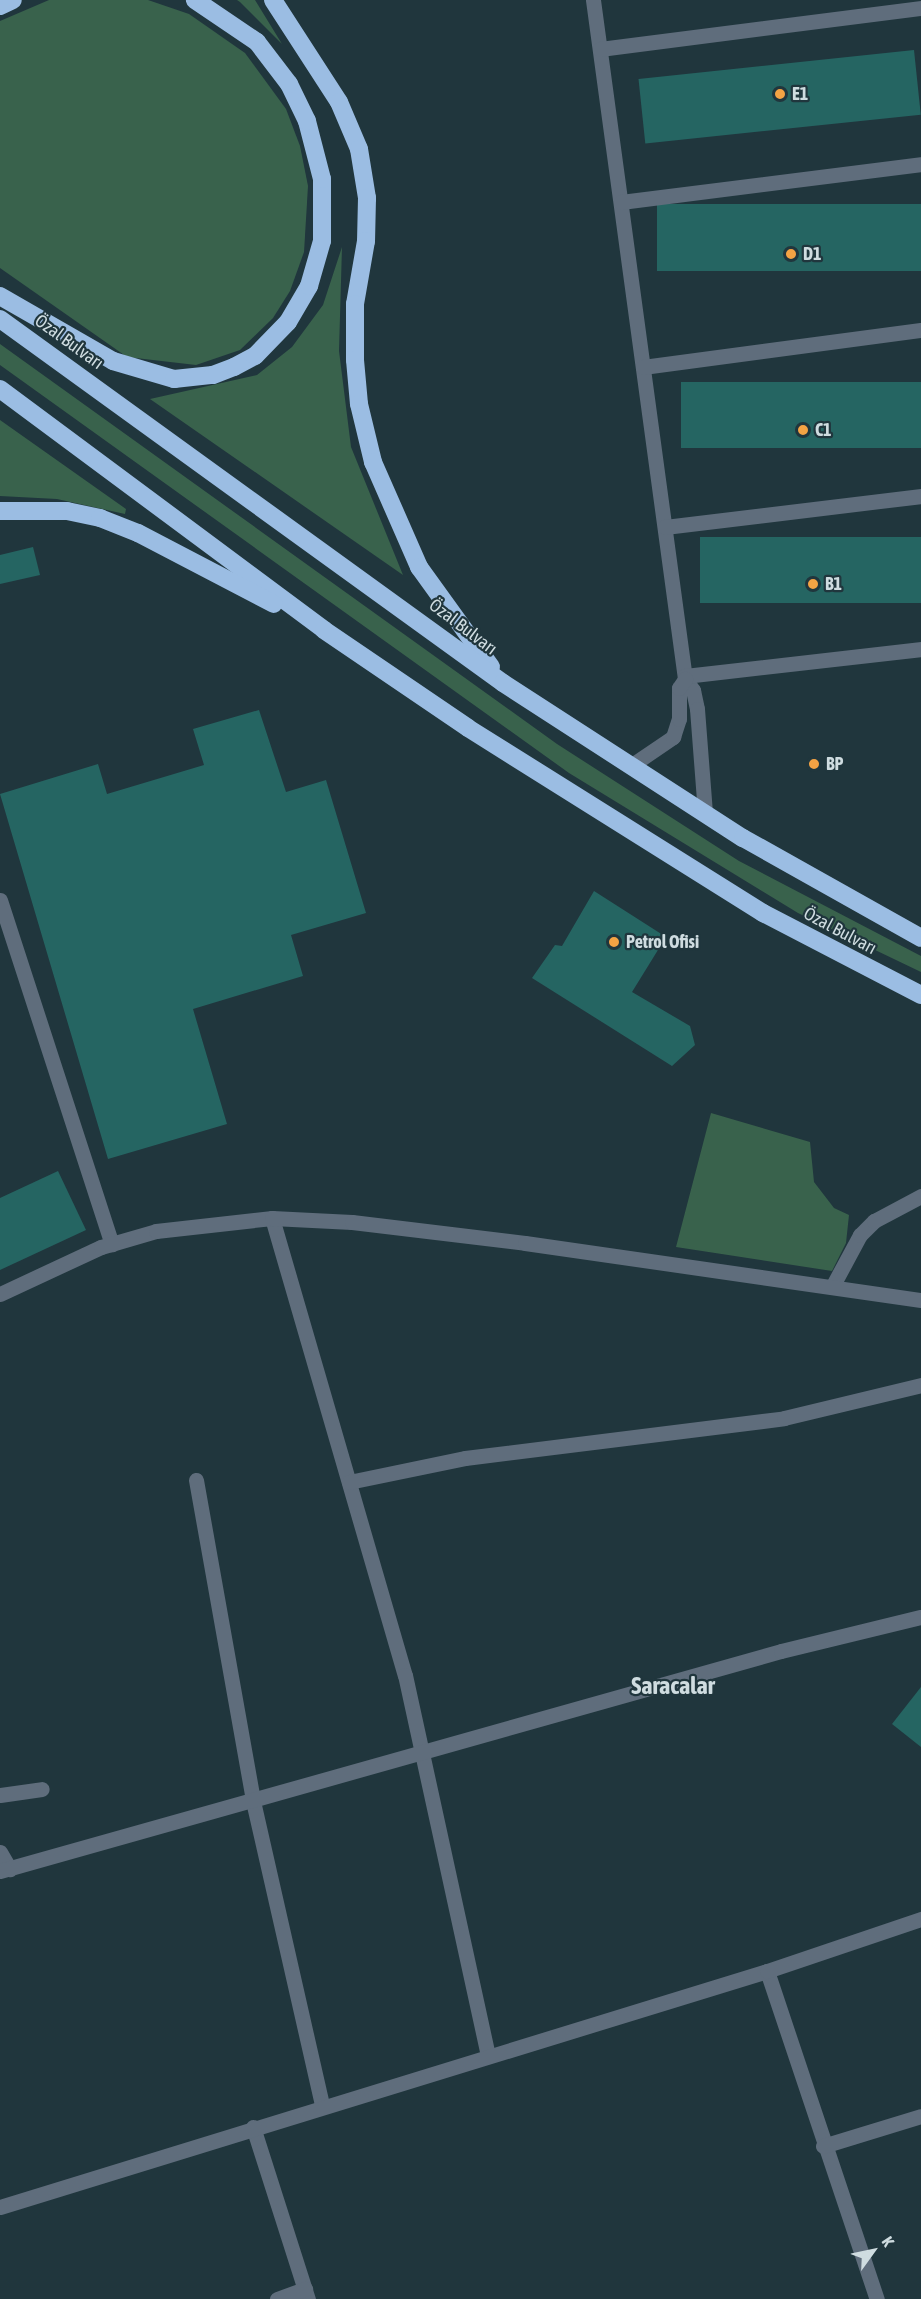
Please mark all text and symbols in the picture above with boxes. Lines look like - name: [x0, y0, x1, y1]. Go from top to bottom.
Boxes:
- place label: E1: [792, 83, 808, 105]
- marker: E1: [773, 87, 787, 101]
- place label: D1: [803, 243, 822, 265]
- marker: D1: [784, 247, 798, 261]
- street label: Özal Bulvarı: [31, 310, 107, 374]
- place label: C1: [815, 419, 832, 441]
- marker: C1: [796, 423, 810, 437]
- place label: B1: [825, 573, 842, 595]
- marker: B1: [806, 577, 820, 591]
- street label: Özal Bulvarı: [425, 594, 501, 660]
- place label: BP: [826, 753, 843, 775]
- marker: BP: [807, 757, 821, 771]
- street label: Özal Bulvarı: [800, 903, 880, 959]
- place label: Petrol Ofisi: [626, 931, 699, 953]
- marker: Petrol Ofisi: [607, 935, 621, 949]
- district label: Saracalar: [631, 1672, 715, 1700]
- north arrow: [843, 2221, 903, 2281]
- text: K: [878, 2233, 898, 2249]

